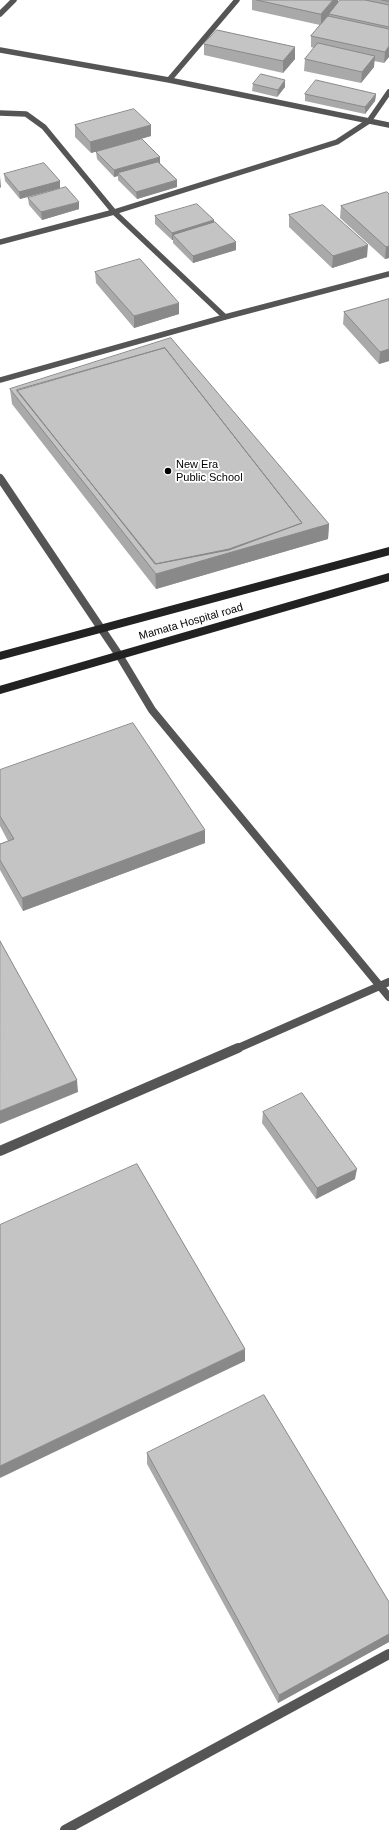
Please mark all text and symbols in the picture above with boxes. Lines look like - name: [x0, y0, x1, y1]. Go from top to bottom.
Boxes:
- place label: New Era Public School: [176, 458, 243, 484]
- marker: New Era Public School: [163, 466, 173, 476]
- street label: Mamata Hospital road: [137, 601, 245, 643]

